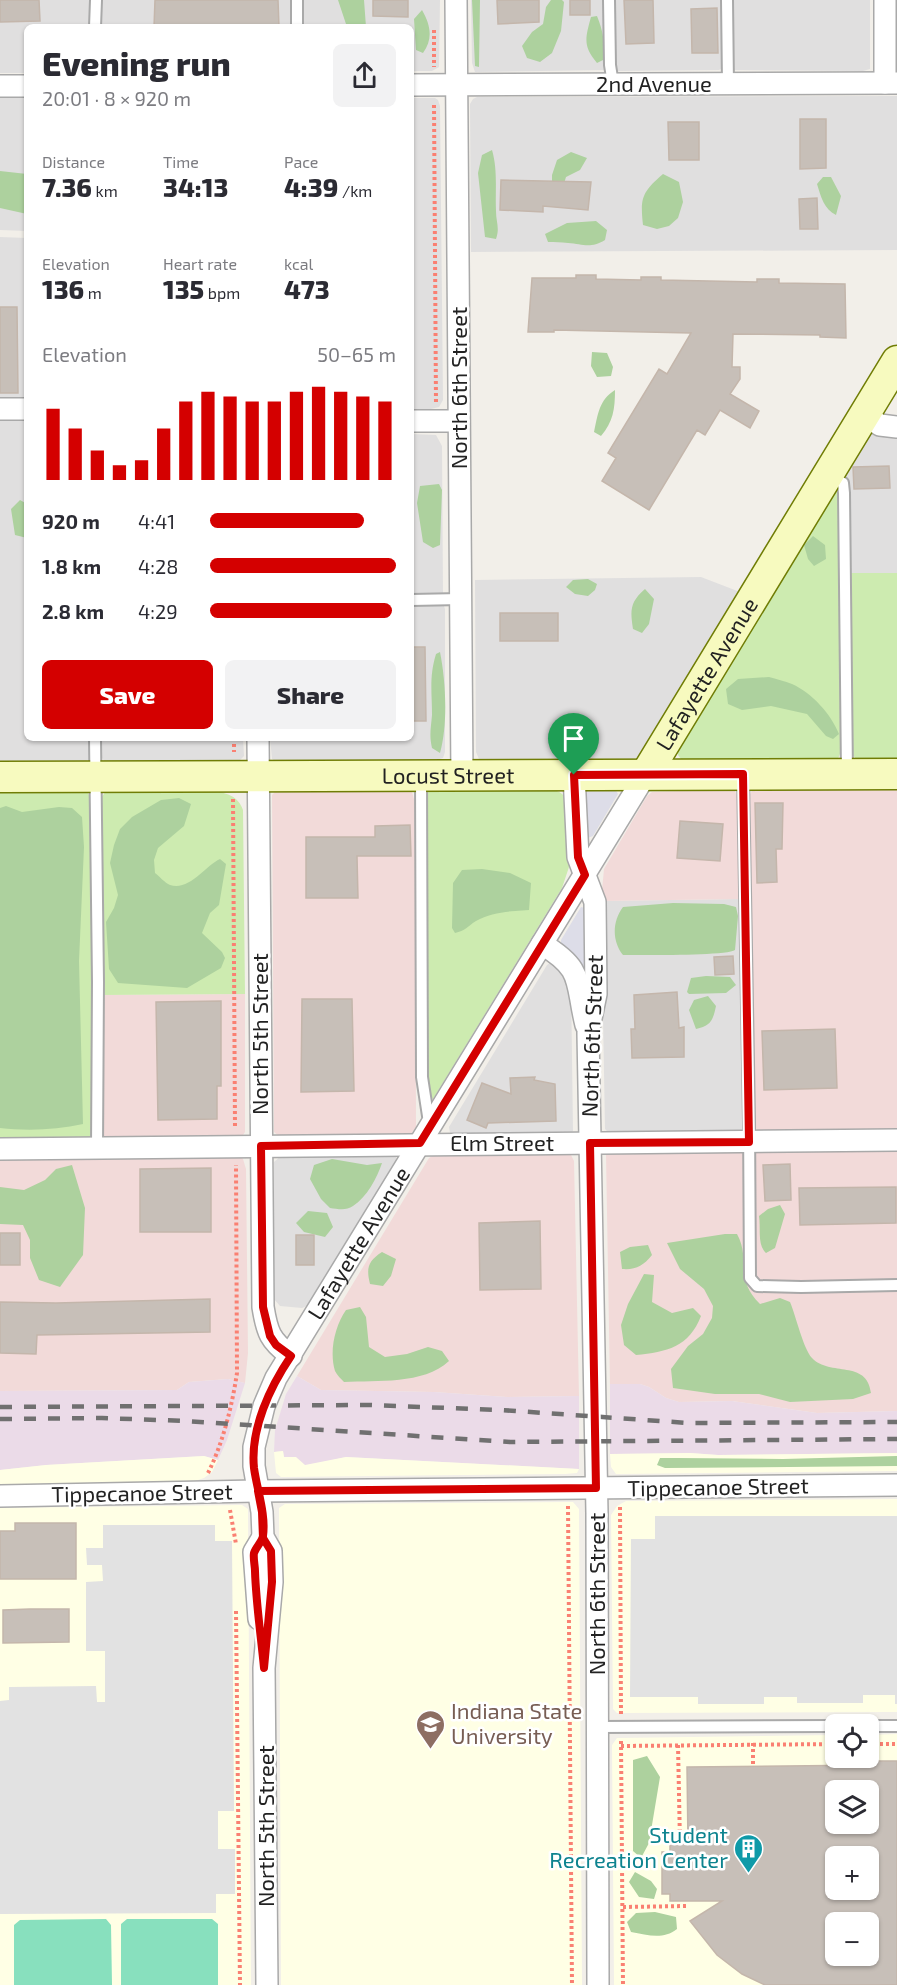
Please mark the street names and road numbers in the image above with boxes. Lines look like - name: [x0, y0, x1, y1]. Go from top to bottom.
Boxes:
- street label: 2nd Avenue: [596, 70, 712, 96]
- street label: North 6th Street: [445, 307, 471, 469]
- street label: Lafayette Avenue: [650, 592, 762, 755]
- street label: Locust Street: [382, 761, 514, 788]
- street label: North 5th Street: [246, 953, 272, 1115]
- street label: North 6th Street: [575, 954, 607, 1118]
- street label: Elm Street: [450, 1129, 554, 1155]
- street label: Lafayette Avenue: [301, 1162, 414, 1324]
- street label: Tippecanoe Street: [627, 1471, 809, 1501]
- street label: Tippecanoe Street: [51, 1477, 233, 1507]
- street label: North 6th Street: [583, 1513, 609, 1675]
- street label: North 5th Street: [252, 1745, 278, 1907]

